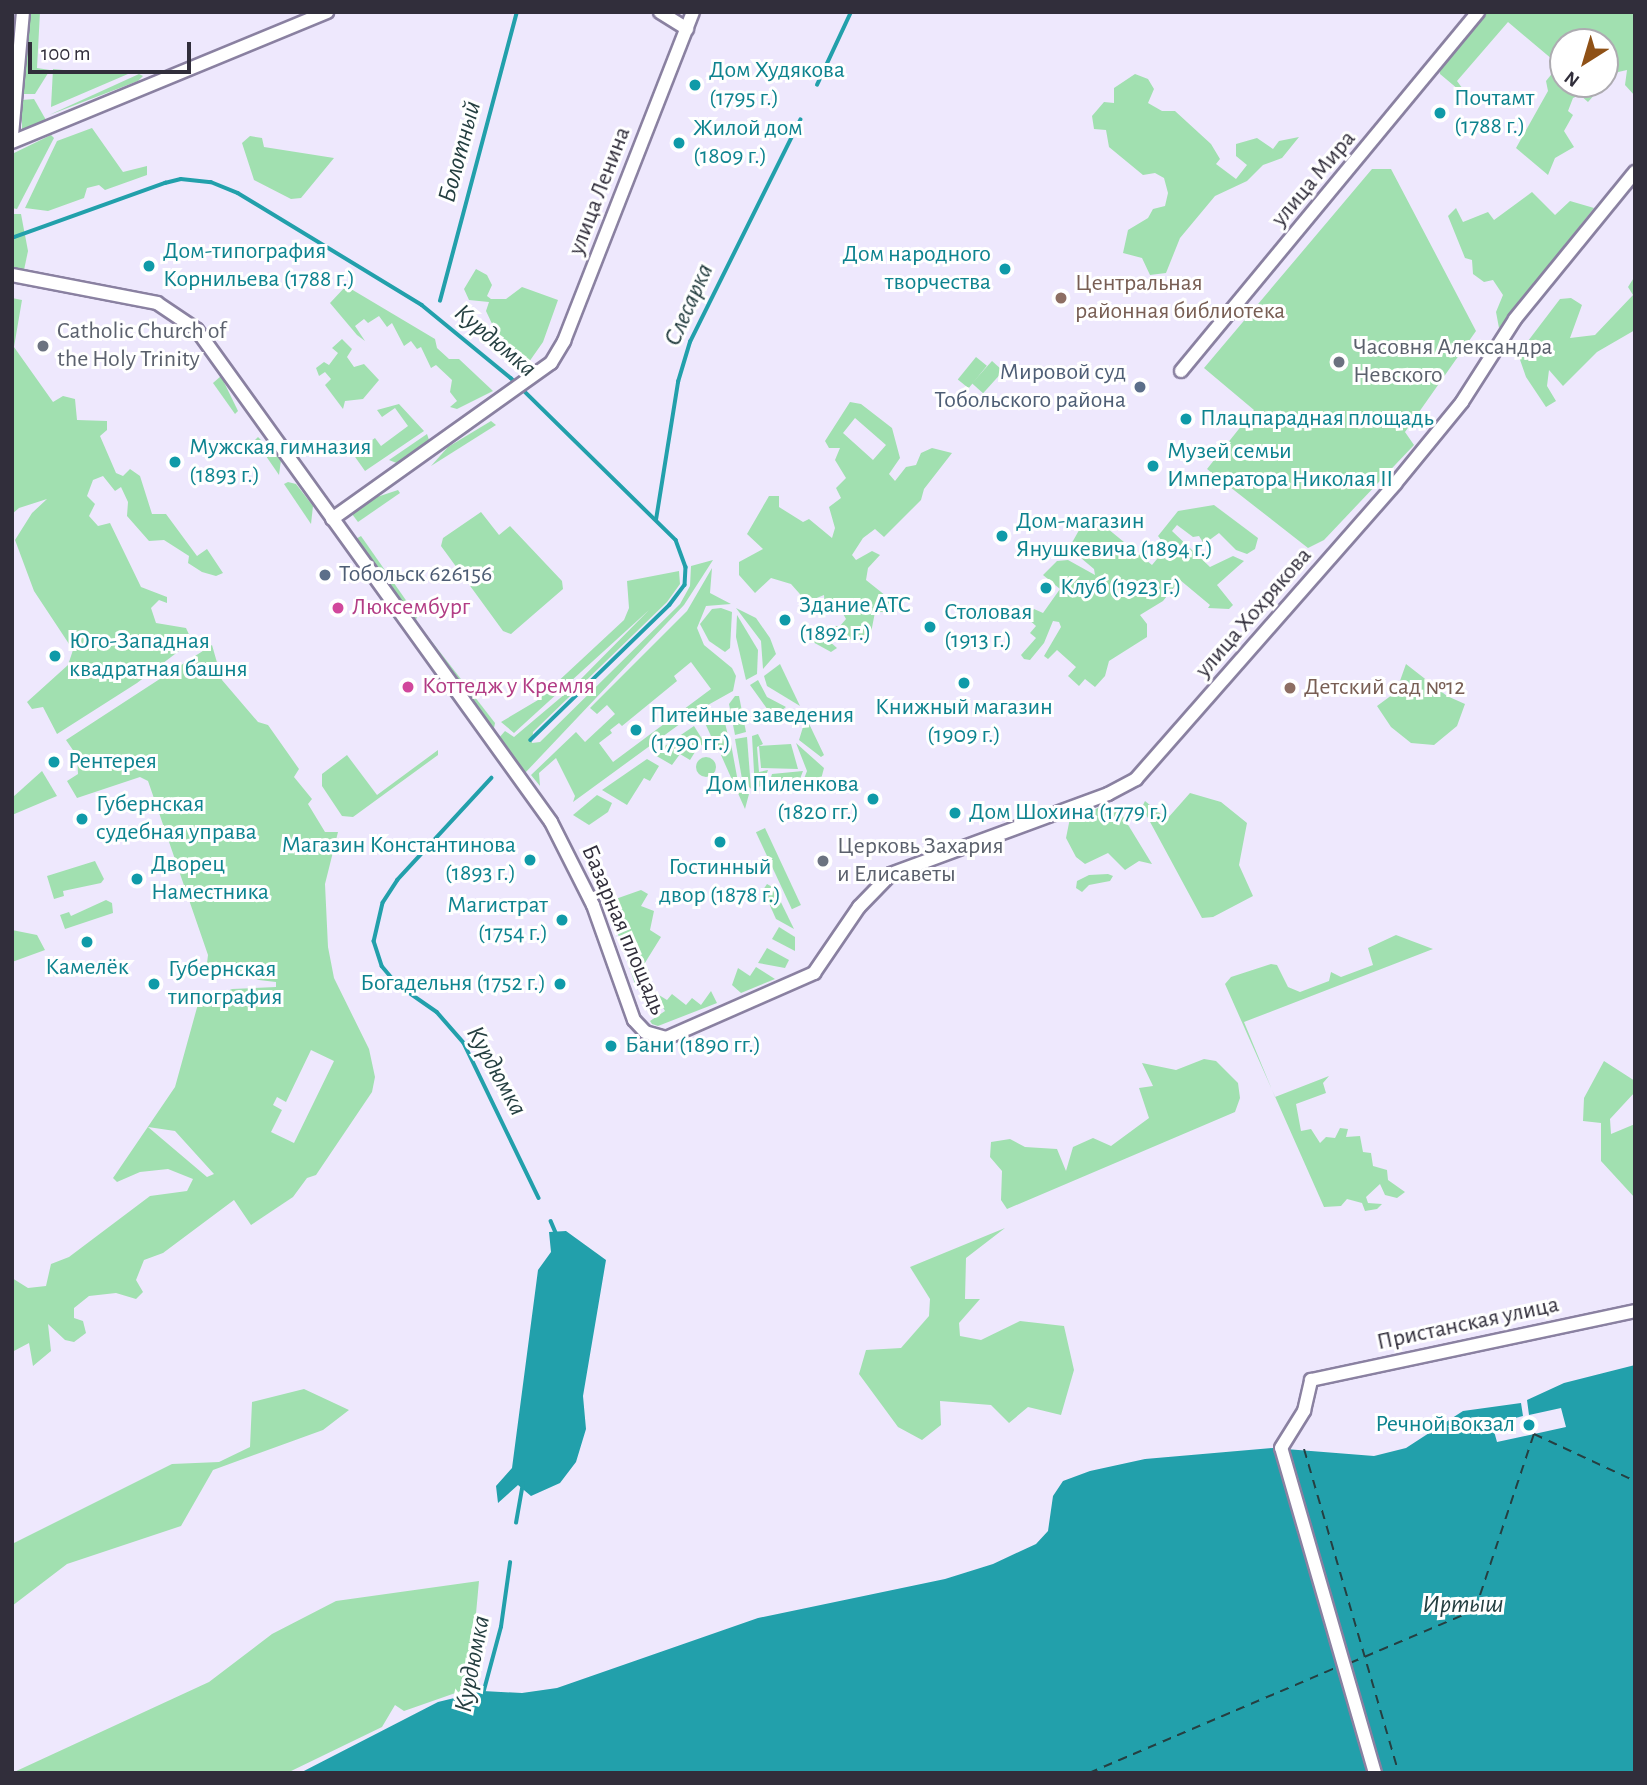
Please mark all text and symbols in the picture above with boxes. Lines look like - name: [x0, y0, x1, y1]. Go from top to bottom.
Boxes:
- scale bar: [32, 28, 194, 72]
- north arrow: [1549, 28, 1619, 98]
- text: 100 m: [41, 43, 91, 64]
- place label: Дом Худякова (1795 г.): [709, 57, 845, 113]
- text: N: [1561, 67, 1583, 90]
- marker: Дом Худякова (1795 г.): [687, 77, 703, 93]
- place label: Почтамт (1788 г.): [1454, 85, 1534, 141]
- water label: Болотный: [431, 98, 489, 206]
- marker: Почтамт (1788 г.): [1432, 105, 1448, 121]
- place label: Жилой дом (1809 г.): [693, 115, 803, 171]
- street label: улица Ленина: [562, 123, 638, 259]
- street label: улица Мира: [1266, 125, 1362, 233]
- marker: Жилой дом (1809 г.): [671, 135, 687, 151]
- place label: Дом-типография Корнильева (1788 г.): [163, 238, 355, 294]
- place label: Дом народного творчества: [842, 241, 991, 297]
- marker: Дом-типография Корнильева (1788 г.): [141, 258, 157, 274]
- water label: Слесарка: [657, 259, 721, 351]
- marker: Дом народного творчества: [997, 261, 1013, 277]
- place label: Центральная районная библиотека: [1075, 270, 1285, 326]
- marker: Центральная районная библиотека: [1053, 290, 1069, 306]
- water label: Курдюмка: [448, 298, 542, 384]
- place label: Catholic Church of the Holy Trinity: [57, 318, 226, 374]
- place label: Часовня Александра Невского: [1353, 334, 1553, 390]
- marker: Catholic Church of the Holy Trinity: [35, 338, 51, 354]
- marker: Часовня Александра Невского: [1331, 354, 1347, 370]
- place label: Мировой суд Тобольского района: [934, 359, 1126, 415]
- marker: Мировой суд Тобольского района: [1132, 379, 1148, 395]
- place label: Плацпарадная площадь: [1200, 405, 1434, 433]
- marker: Плацпарадная площадь: [1178, 411, 1194, 427]
- place label: Мужская гимназия (1893 г.): [189, 434, 372, 490]
- place label: Музей семьи Императора Николая II: [1167, 438, 1393, 494]
- marker: Мужская гимназия (1893 г.): [167, 454, 183, 470]
- marker: Музей семьи Императора Николая II: [1145, 458, 1161, 474]
- place label: Дом-магазин Янушкевича (1894 г.): [1016, 508, 1213, 564]
- marker: Дом-магазин Янушкевича (1894 г.): [994, 528, 1010, 544]
- street label: улица Хохрякова: [1190, 542, 1318, 684]
- place label: Тобольск 626156: [339, 561, 492, 589]
- marker: Тобольск 626156: [317, 567, 333, 583]
- place label: Клуб (1923 г.): [1060, 574, 1182, 602]
- marker: Клуб (1923 г.): [1038, 580, 1054, 596]
- place label: Здание АТС (1892 г.): [799, 592, 911, 648]
- place label: Люксембург: [352, 594, 470, 622]
- place label: Столовая (1913 г.): [944, 599, 1032, 655]
- marker: Люксембург: [330, 600, 346, 616]
- marker: Здание АТС (1892 г.): [777, 612, 793, 628]
- marker: Столовая (1913 г.): [922, 619, 938, 635]
- place label: Юго-Западная квадратная башня: [69, 628, 248, 684]
- marker: Юго-Западная квадратная башня: [47, 648, 63, 664]
- place label: Коттедж у Кремля: [422, 673, 595, 701]
- place label: Детский сад №12: [1304, 674, 1465, 702]
- marker: Книжный магазин (1909 г.): [956, 675, 972, 691]
- marker: Коттедж у Кремля: [400, 679, 416, 695]
- marker: Детский сад №12: [1282, 680, 1298, 696]
- place label: Книжный магазин (1909 г.): [875, 694, 1053, 750]
- place label: Питейные заведения (1790 гг.): [650, 702, 854, 758]
- marker: Питейные заведения (1790 гг.): [628, 722, 644, 738]
- place label: Рентерея: [68, 748, 157, 776]
- marker: Рентерея: [46, 754, 62, 770]
- place label: Дом Пиленкова (1820 гг.): [706, 771, 859, 827]
- place label: Губернская судебная управа: [96, 791, 257, 847]
- marker: Дом Пиленкова (1820 гг.): [865, 791, 881, 807]
- place label: Дом Шохина (1779 г.): [969, 799, 1169, 827]
- marker: Дом Шохина (1779 г.): [947, 805, 963, 821]
- marker: Губернская судебная управа: [74, 811, 90, 827]
- place label: Магазин Константинова (1893 г.): [281, 832, 516, 888]
- place label: Церковь Захария и Елисаветы: [837, 833, 1004, 889]
- marker: Гостинный двор (1878 г.): [712, 834, 728, 850]
- street label: Базарная площадь: [574, 841, 672, 1019]
- place label: Дворец Наместника: [151, 851, 269, 907]
- marker: Магазин Константинова (1893 г.): [522, 852, 538, 868]
- marker: Церковь Захария и Елисаветы: [815, 853, 831, 869]
- place label: Гостинный двор (1878 г.): [659, 854, 781, 910]
- marker: Дворец Наместника: [129, 871, 145, 887]
- place label: Магистрат (1754 г.): [447, 892, 548, 948]
- marker: Магистрат (1754 г.): [554, 912, 570, 928]
- marker: Камелёк: [79, 934, 95, 950]
- place label: Камелёк: [45, 954, 129, 982]
- place label: Губернская типография: [168, 956, 282, 1012]
- place label: Богадельня (1752 г.): [360, 970, 546, 998]
- marker: Губернская типография: [146, 976, 162, 992]
- marker: Богадельня (1752 г.): [552, 976, 568, 992]
- water label: Курдюмка: [459, 1021, 533, 1121]
- place label: Бани (1890 гг.): [625, 1032, 761, 1060]
- marker: Бани (1890 гг.): [603, 1038, 619, 1054]
- street label: Пристанская улица: [1374, 1291, 1562, 1357]
- place label: Речной вокзал: [1375, 1411, 1515, 1439]
- marker: Речной вокзал: [1521, 1417, 1537, 1433]
- water label: Иртыш: [1422, 1589, 1504, 1621]
- water label: Курдюмка: [448, 1613, 498, 1715]

